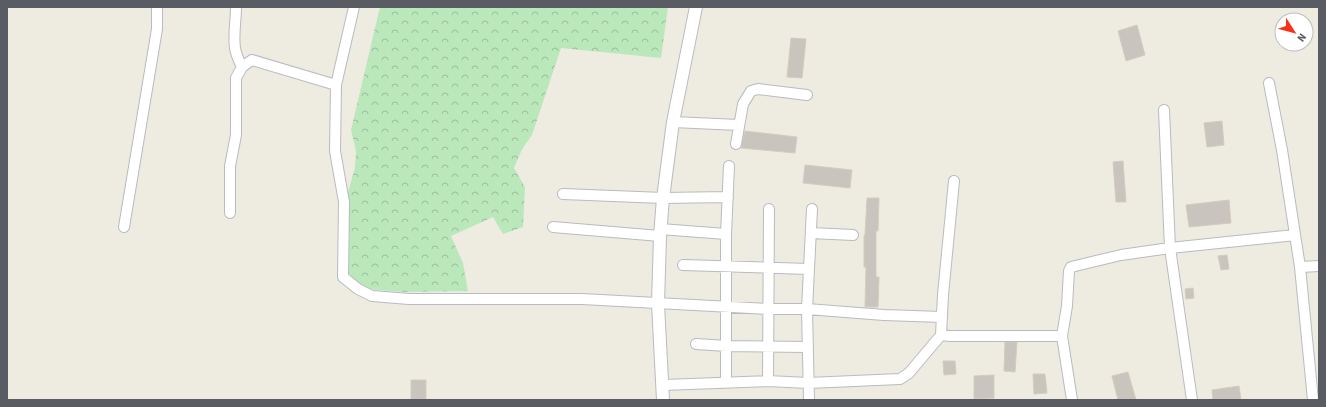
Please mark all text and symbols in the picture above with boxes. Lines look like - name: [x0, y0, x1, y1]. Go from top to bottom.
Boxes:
- north arrow: [1274, 12, 1314, 52]
- text: N: [1293, 30, 1310, 45]

